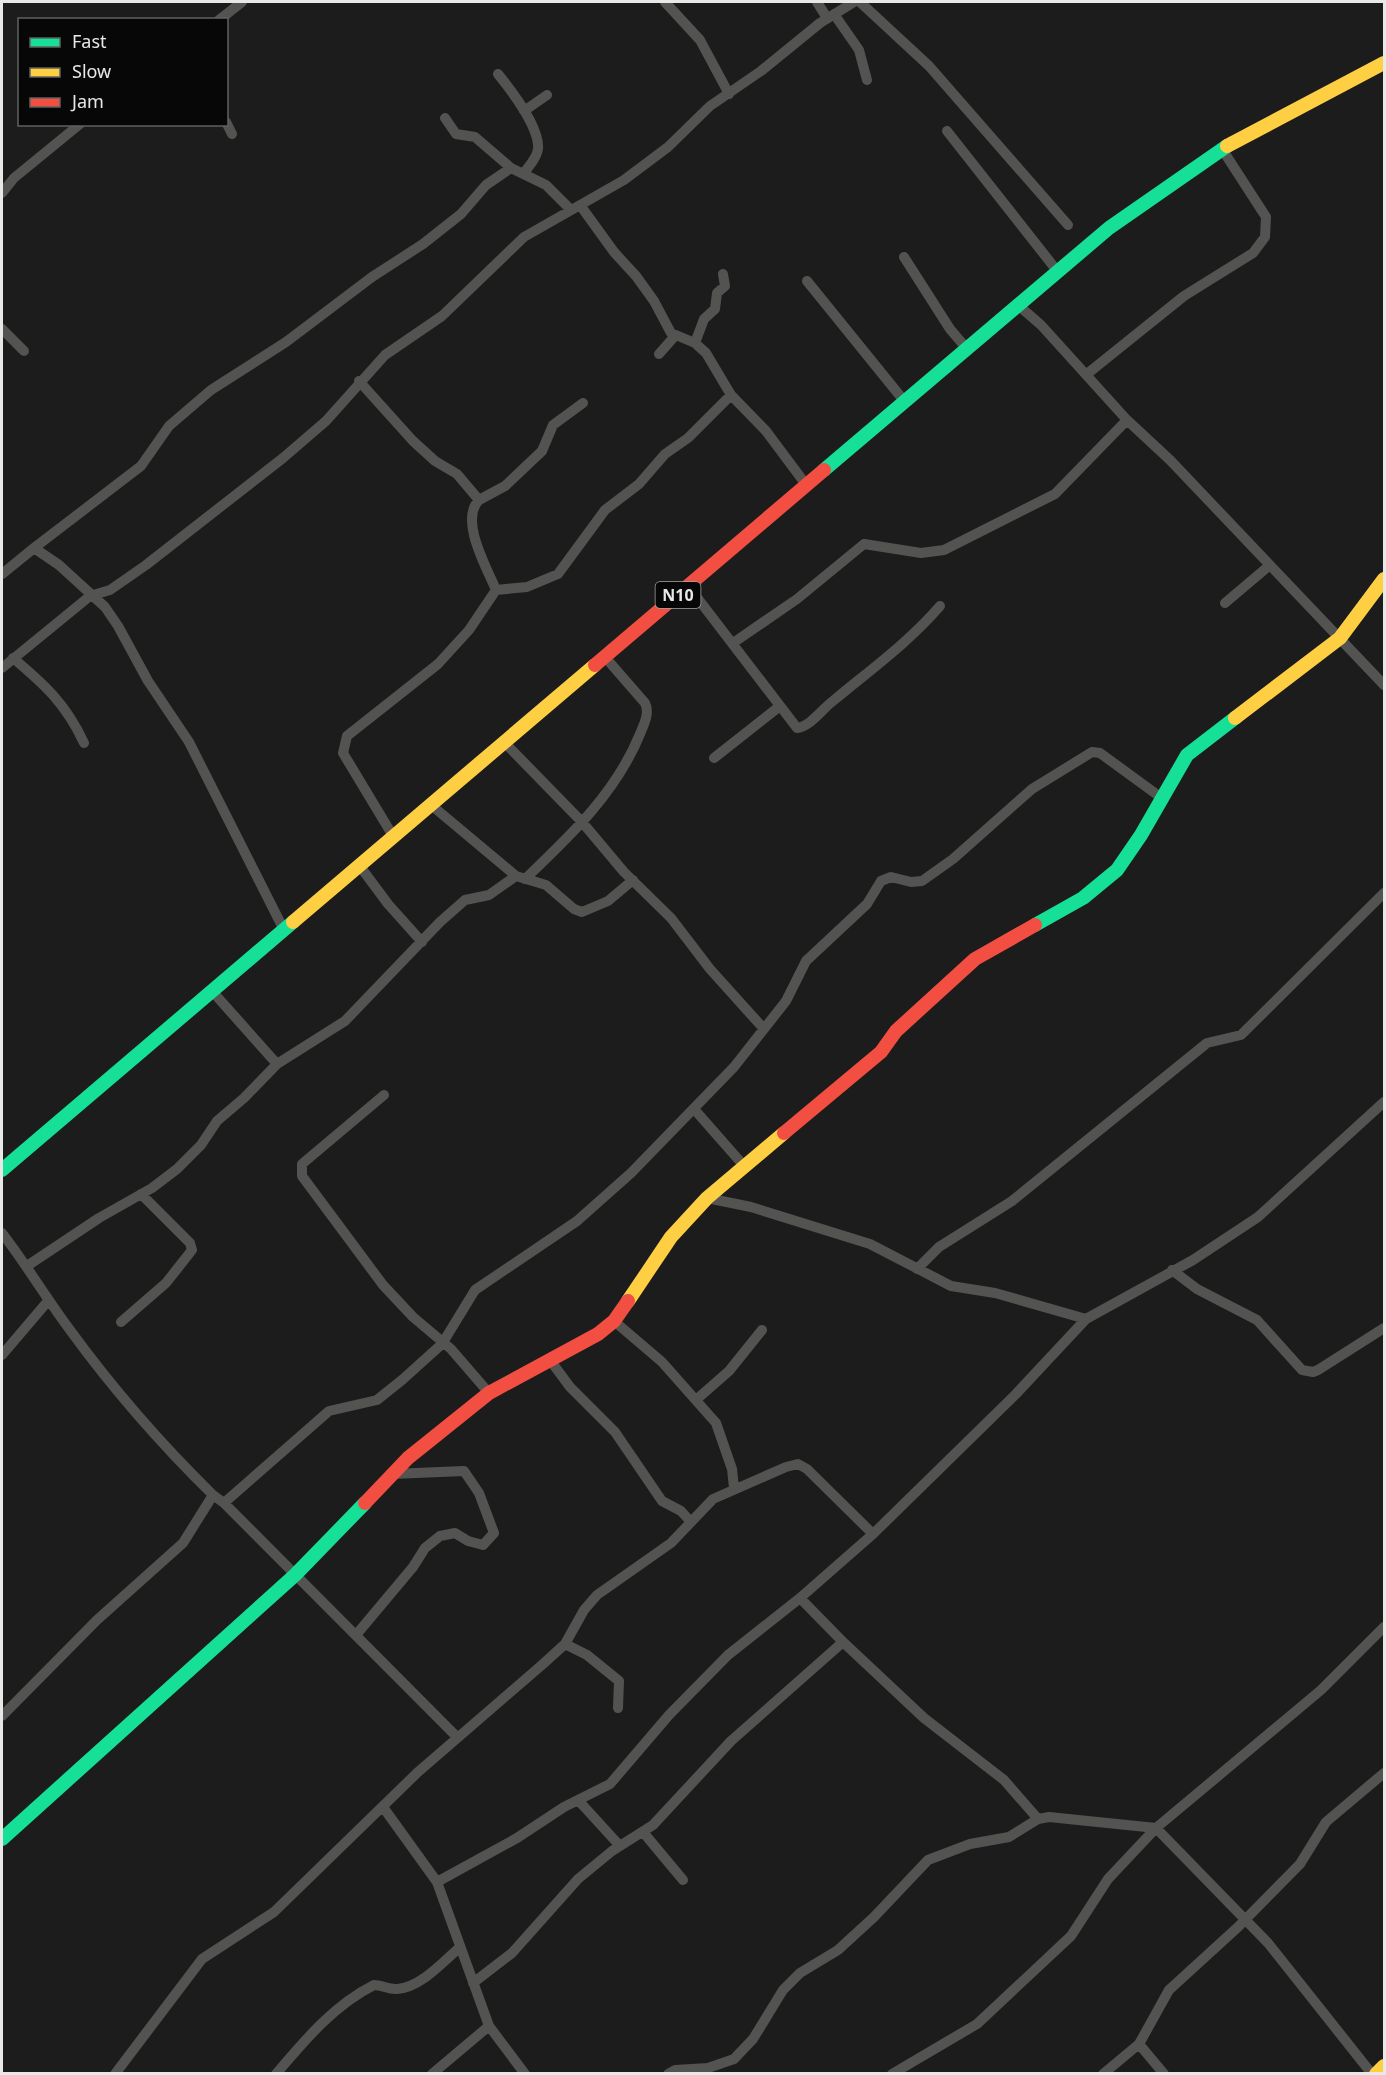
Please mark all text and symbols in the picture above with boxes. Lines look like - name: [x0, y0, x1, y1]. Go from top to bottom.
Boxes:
- legend: [18, 18, 228, 126]
- text: Fast: [72, 29, 107, 53]
- text: Slow: [72, 59, 111, 83]
- text: Jam: [70, 89, 104, 113]
- road number: N10: [656, 582, 700, 608]

